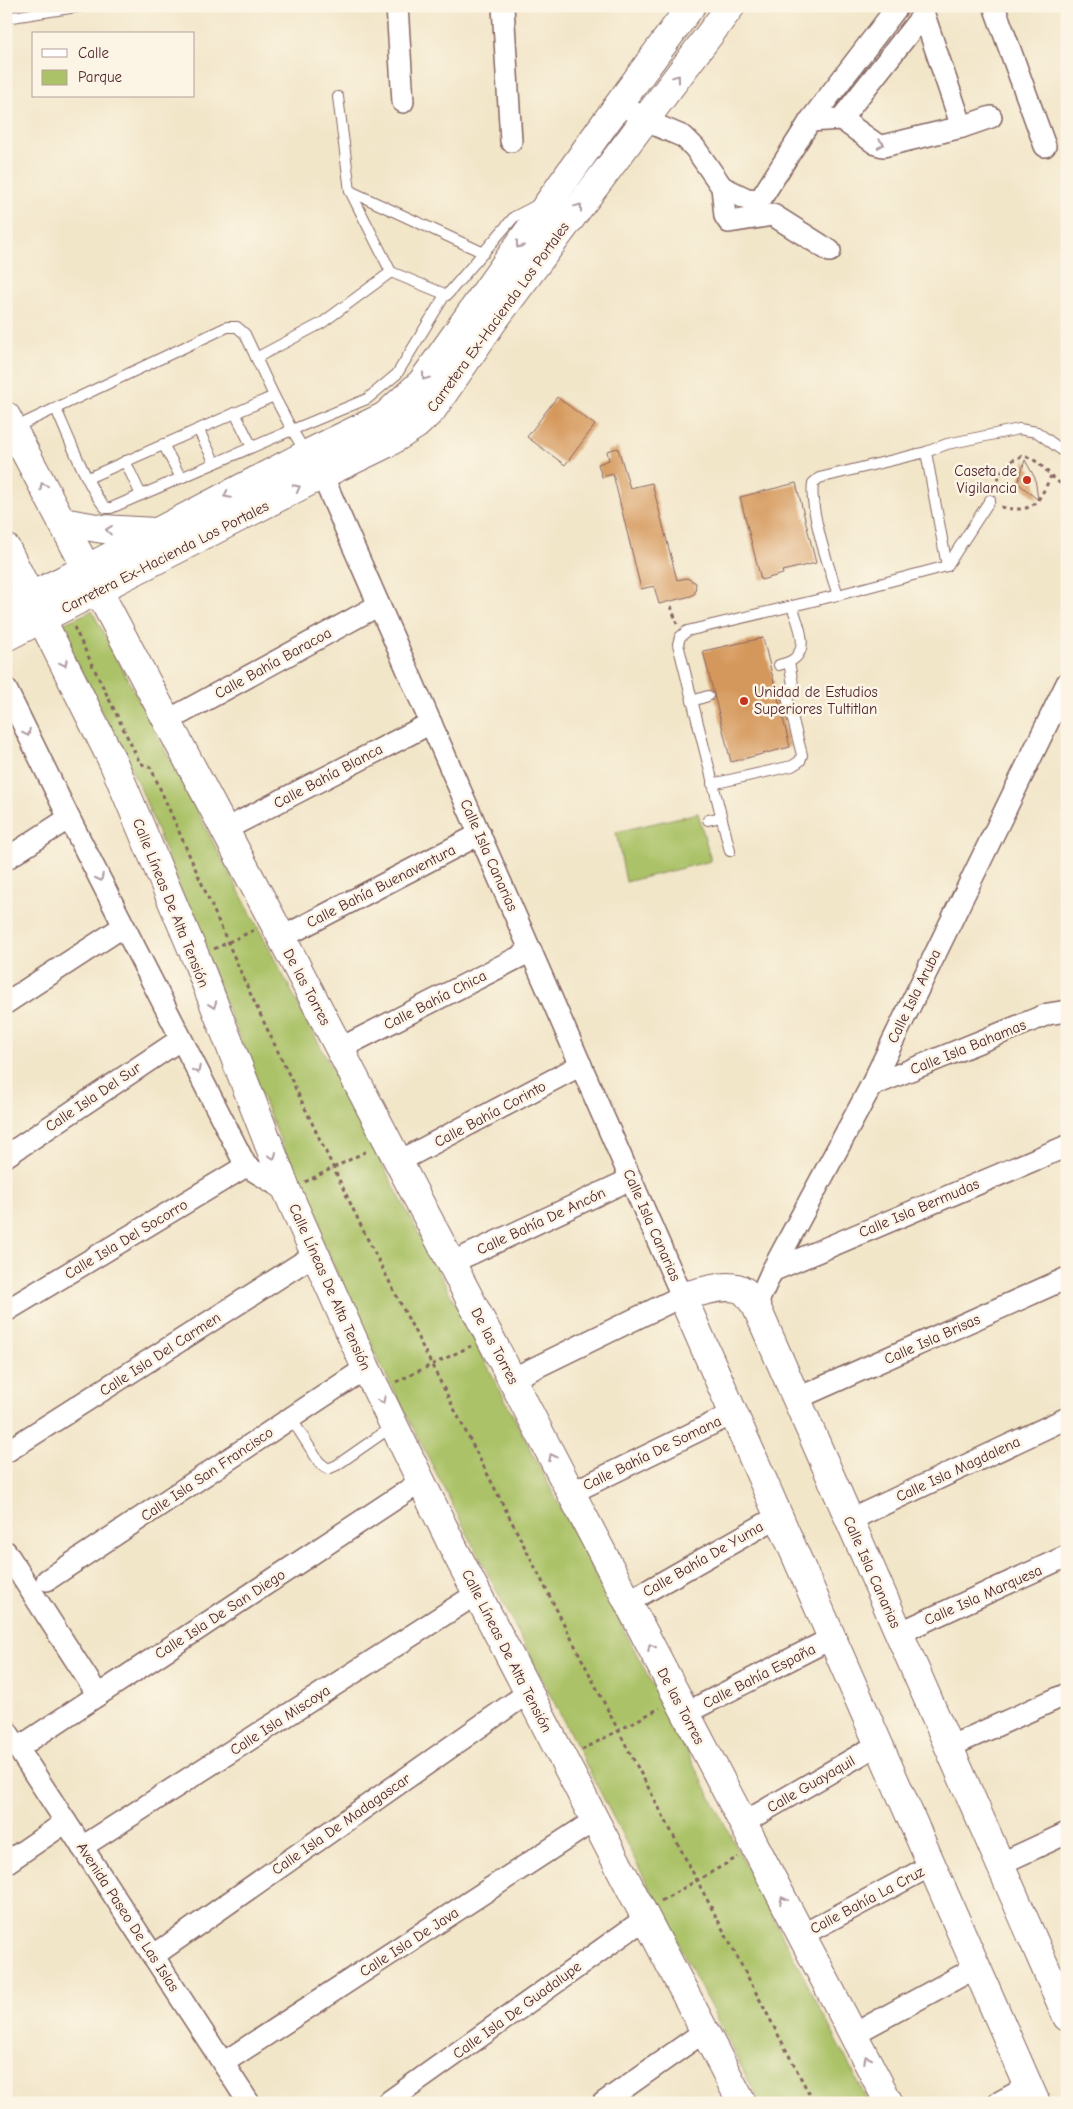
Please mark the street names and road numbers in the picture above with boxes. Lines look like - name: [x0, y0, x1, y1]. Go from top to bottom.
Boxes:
- street label: Carretera Ex-Hacienda Los Portales: [423, 219, 573, 415]
- street label: Carretera Ex-Hacienda Los Portales: [58, 497, 272, 617]
- street label: Calle Bahía Baracoa: [211, 623, 335, 703]
- street label: Calle Bahía Blanca: [270, 740, 386, 812]
- street label: Calle Isla Canarias: [456, 796, 522, 914]
- street label: Calle Líneas De Alta Tensión: [129, 816, 213, 990]
- street label: Calle Bahía Buenaventura: [303, 841, 459, 931]
- street label: De las Torres: [279, 946, 335, 1028]
- street label: Calle Isla Aruba: [883, 946, 945, 1046]
- street label: Calle Bahía Chica: [381, 966, 489, 1034]
- street label: Calle Isla Bahamas: [907, 1016, 1029, 1078]
- street label: Calle Isla Del Sur: [42, 1058, 144, 1136]
- street label: Calle Bahía Corinto: [431, 1077, 549, 1151]
- street label: Calle Isla Canarias: [619, 1166, 685, 1284]
- street label: Calle Isla Bermudas: [856, 1175, 982, 1241]
- street label: Calle Bahía De Ancón: [474, 1183, 608, 1259]
- street label: Calle Isla Del Socorro: [61, 1195, 191, 1283]
- street label: Calle Líneas De Alta Tensión: [285, 1201, 375, 1373]
- street label: De las Torres: [467, 1305, 523, 1387]
- street label: Calle Isla Del Carmen: [96, 1308, 224, 1400]
- street label: Calle Isla Brisas: [881, 1310, 983, 1368]
- street label: Calle Bahía De Somana: [580, 1412, 724, 1494]
- street label: Calle Isla San Francisco: [137, 1423, 277, 1525]
- street label: Calle Isla Magdalena: [893, 1432, 1023, 1506]
- street label: Calle Isla Canarias: [839, 1513, 905, 1631]
- street label: Calle Bahía De Yuma: [640, 1517, 766, 1601]
- street label: Calle Isla Marquesa: [921, 1561, 1045, 1629]
- street label: Calle Isla De San Diego: [151, 1565, 289, 1663]
- street label: Calle Líneas De Alta Tensión: [458, 1566, 556, 1736]
- street label: Calle Bahía España: [700, 1640, 818, 1712]
- street label: De las Torres: [653, 1665, 709, 1747]
- street label: Calle Isla Miscoya: [227, 1681, 333, 1759]
- street label: Calle Guayaquil: [764, 1752, 858, 1816]
- street label: Calle Isla De Madagascar: [268, 1769, 414, 1879]
- street label: Avenida Paseo De Las Islas: [73, 1839, 183, 1995]
- street label: Calle Bahía La Cruz: [807, 1862, 928, 1938]
- street label: Calle Isla De Java: [356, 1903, 462, 1981]
- street label: Calle Isla De Guadalupe: [449, 1957, 585, 2063]

